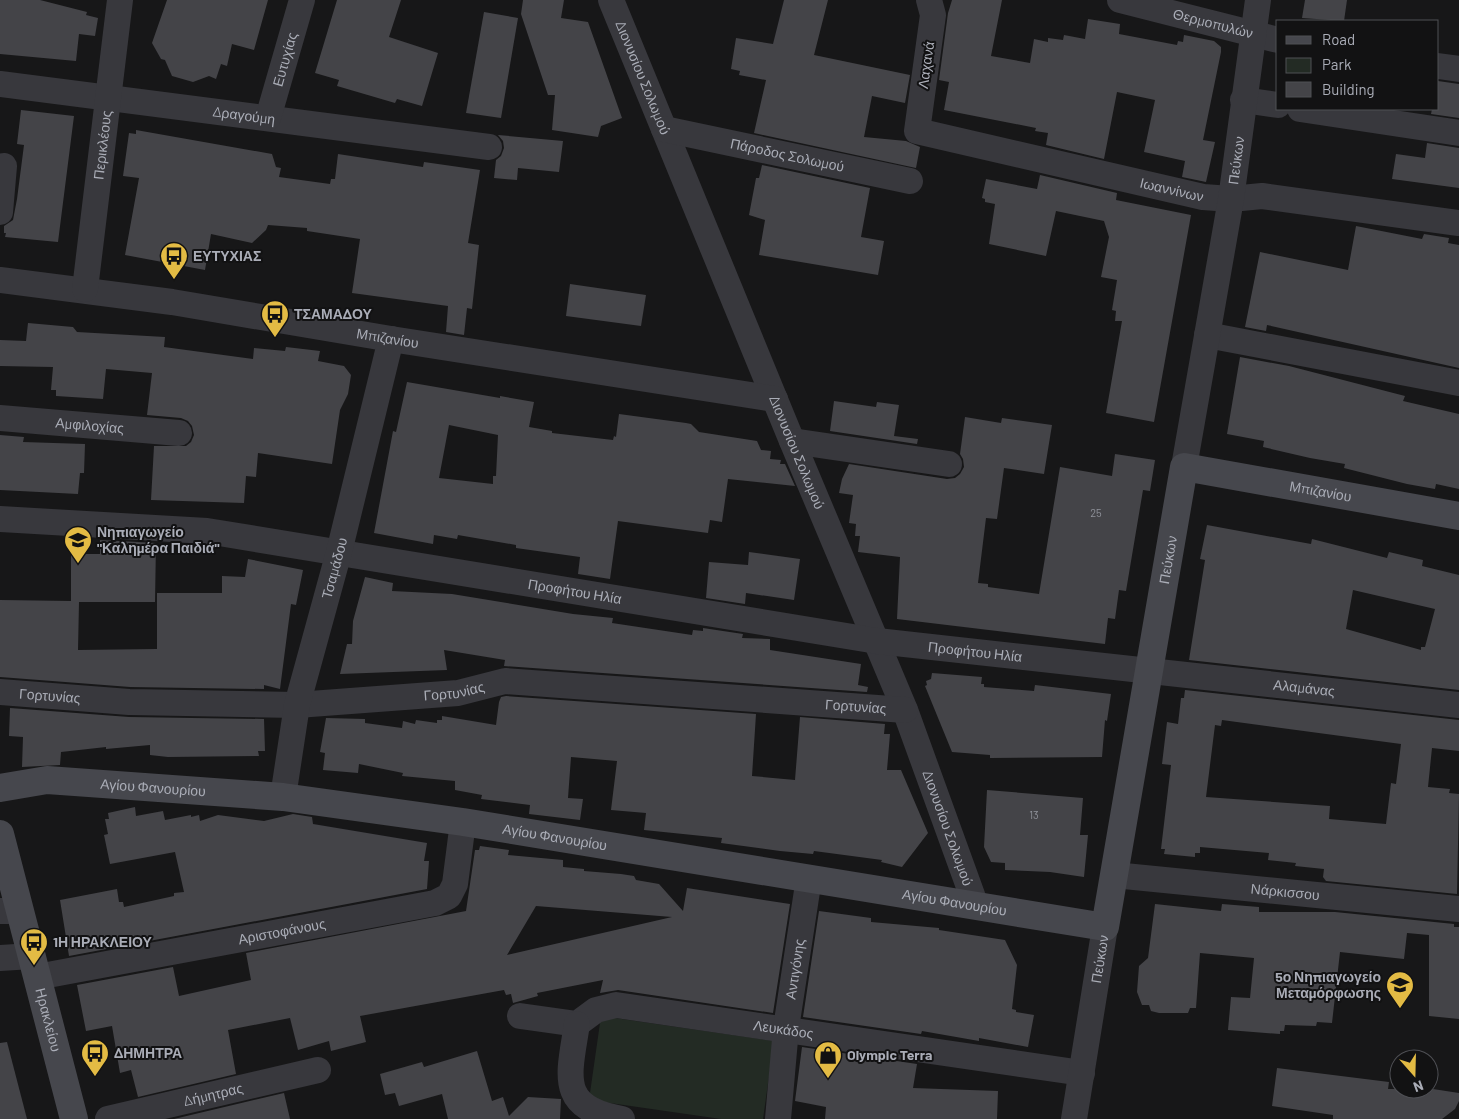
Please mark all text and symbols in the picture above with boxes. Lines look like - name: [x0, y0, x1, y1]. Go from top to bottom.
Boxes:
- street label: Θερμοπυλών: [1171, 5, 1255, 41]
- street label: Διονυσίου Σολωμού: [612, 18, 674, 137]
- legend: [1276, 20, 1439, 110]
- street label: Ευτυχίας: [269, 30, 300, 88]
- text: Road: [1322, 30, 1355, 48]
- street label: Λαχανά: [914, 40, 937, 90]
- text: Park: [1322, 55, 1352, 73]
- text: Building: [1322, 80, 1375, 98]
- street label: Δραγούμη: [212, 102, 276, 127]
- street label: Περικλέους: [89, 109, 115, 181]
- street label: Πάροδος Σολωμού: [729, 134, 846, 175]
- street label: Πεύκων: [1224, 135, 1247, 186]
- street label: Ιωαννίνων: [1138, 174, 1205, 205]
- bus stop icon: ΕΥΤΥΧΙΑΣ: [159, 241, 189, 280]
- place label: ΕΥΤΥΧΙΑΣ: [193, 247, 261, 264]
- bus stop icon: ΤΣΑΜΑΔΟΥ: [260, 299, 290, 338]
- place label: ΤΣΑΜΑΔΟΥ: [294, 305, 373, 322]
- street label: Μπιζανίου: [355, 324, 420, 351]
- street label: Διονυσίου Σολωμού: [766, 393, 829, 511]
- street label: Αμφιλοχίας: [55, 414, 125, 436]
- street label: Μπιζανίου: [1288, 477, 1353, 505]
- house number: 25: [1090, 506, 1102, 519]
- place label: Νηπιαγωγείο "Καλημέρα Παιδιά": [97, 523, 219, 556]
- school or university icon: Νηπιαγωγείο "Καλημέρα Παιδιά": [63, 525, 93, 564]
- street label: Πεύκων: [1155, 534, 1180, 585]
- street label: Τσαμάδου: [318, 536, 350, 600]
- street label: Προφήτου Ηλία: [527, 575, 623, 607]
- street label: Προφήτου Ηλία: [927, 638, 1023, 665]
- street label: Αλαμάνας: [1273, 676, 1336, 699]
- street label: Γορτυνίας: [423, 678, 486, 704]
- street label: Γορτυνίας: [19, 685, 81, 706]
- street label: Γορτυνίας: [824, 695, 887, 717]
- street label: Διονυσίου Σολωμού: [920, 768, 977, 888]
- street label: Αγίου Φανουρίου: [100, 775, 206, 799]
- house number: 13: [1029, 808, 1039, 821]
- street label: Αγίου Φανουρίου: [501, 820, 608, 853]
- street label: Νάρκισσου: [1250, 880, 1320, 903]
- street label: Αγίου Φανουρίου: [901, 885, 1008, 919]
- street label: Αριστοφάνους: [237, 914, 327, 947]
- bus stop icon: 1Η ΗΡΑΚΛΕΙΟΥ: [19, 927, 49, 966]
- place label: 1Η ΗΡΑΚΛΕΙΟΥ: [53, 933, 153, 950]
- street label: Πεύκων: [1087, 934, 1112, 984]
- street label: Αντιγόνης: [782, 937, 808, 1000]
- place label: 5ο Νηπιαγωγείο Μεταμόρφωσης: [1275, 968, 1381, 1001]
- school or university icon: 5ο Νηπιαγωγείο Μεταμόρφωσης: [1385, 970, 1415, 1009]
- street label: Ηρακλείου: [32, 986, 65, 1053]
- street label: Λευκάδος: [752, 1016, 815, 1042]
- bus stop icon: ΔΗΜΗΤΡΑ: [80, 1038, 110, 1077]
- shop icon: Olympic Terra: [813, 1040, 843, 1079]
- place label: ΔΗΜΗΤΡΑ: [114, 1044, 182, 1061]
- place label: Olympic Terra: [847, 1046, 932, 1063]
- north arrow: [1389, 1049, 1439, 1099]
- text: N: [1411, 1077, 1426, 1096]
- street label: Δήμητρας: [182, 1079, 245, 1109]

